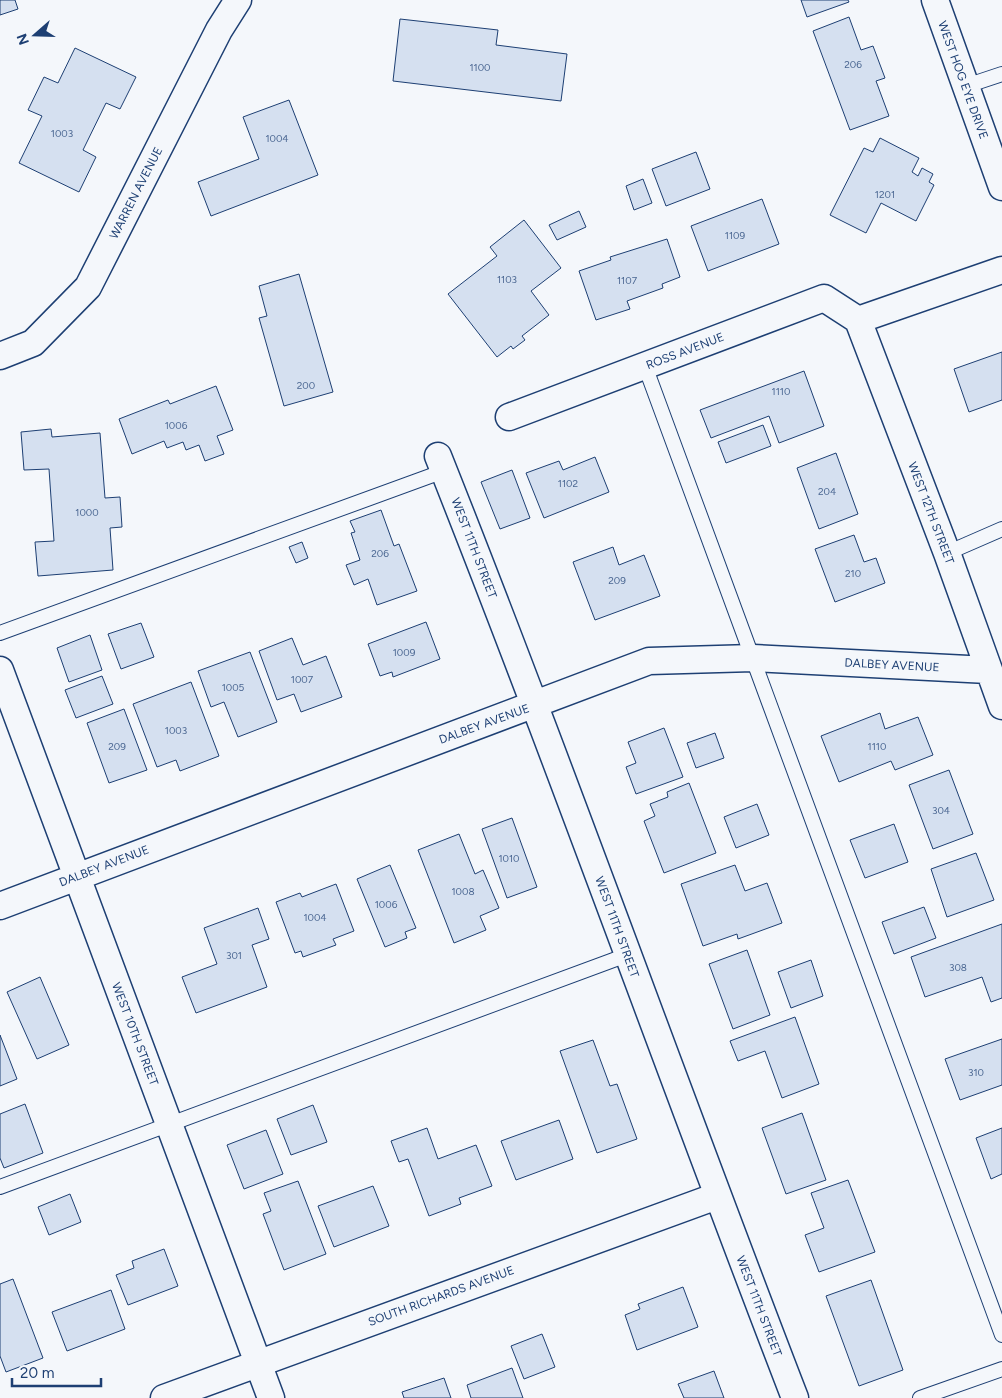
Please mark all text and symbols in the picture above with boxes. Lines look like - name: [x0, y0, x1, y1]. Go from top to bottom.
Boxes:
- north arrow: [10, 10, 60, 60]
- street label: WEST HOG EYE DRIVE: [935, 19, 991, 141]
- text: N: [13, 31, 33, 47]
- house number: 206: [844, 58, 862, 71]
- house number: 1100: [469, 61, 491, 74]
- house number: 1003: [51, 127, 73, 140]
- house number: 1004: [265, 132, 289, 145]
- street label: WARREN AVENUE: [107, 145, 165, 241]
- house number: 1201: [875, 188, 895, 201]
- house number: 1109: [725, 229, 745, 242]
- house number: 1103: [497, 273, 517, 286]
- house number: 1107: [617, 274, 638, 287]
- street label: ROSS AVENUE: [644, 330, 726, 372]
- house number: 200: [297, 379, 315, 392]
- house number: 1110: [772, 385, 790, 398]
- house number: 1006: [165, 419, 188, 432]
- street label: WEST 12TH STREET: [905, 460, 957, 566]
- house number: 1102: [558, 477, 578, 490]
- house number: 204: [818, 485, 836, 498]
- street label: WEST 11TH STREET: [448, 496, 500, 601]
- house number: 1000: [75, 506, 99, 519]
- house number: 206: [371, 547, 389, 560]
- house number: 210: [845, 567, 861, 580]
- house number: 209: [608, 574, 626, 587]
- house number: 1009: [393, 646, 416, 659]
- street label: DALBEY AVENUE: [844, 656, 940, 674]
- house number: 1007: [291, 673, 314, 686]
- house number: 1005: [222, 681, 245, 694]
- street label: DALBEY AVENUE: [437, 701, 531, 747]
- house number: 1003: [165, 724, 187, 737]
- house number: 209: [108, 740, 126, 753]
- house number: 1110: [868, 740, 886, 753]
- house number: 304: [932, 804, 950, 817]
- street label: DALBEY AVENUE: [57, 842, 151, 890]
- house number: 1010: [498, 852, 520, 865]
- street label: WEST 11TH STREET: [592, 875, 642, 980]
- house number: 1008: [451, 885, 475, 898]
- house number: 1006: [375, 898, 398, 911]
- house number: 1004: [303, 911, 327, 924]
- house number: 301: [226, 949, 242, 962]
- house number: 308: [949, 961, 967, 974]
- street label: WEST 10TH STREET: [109, 981, 161, 1088]
- house number: 310: [968, 1066, 984, 1079]
- street label: WEST 11TH STREET: [733, 1254, 785, 1359]
- street label: SOUTH RICHARDS AVENUE: [366, 1263, 516, 1329]
- scale bar: [12, 1356, 101, 1388]
- text: 20 m: [20, 1364, 54, 1382]

